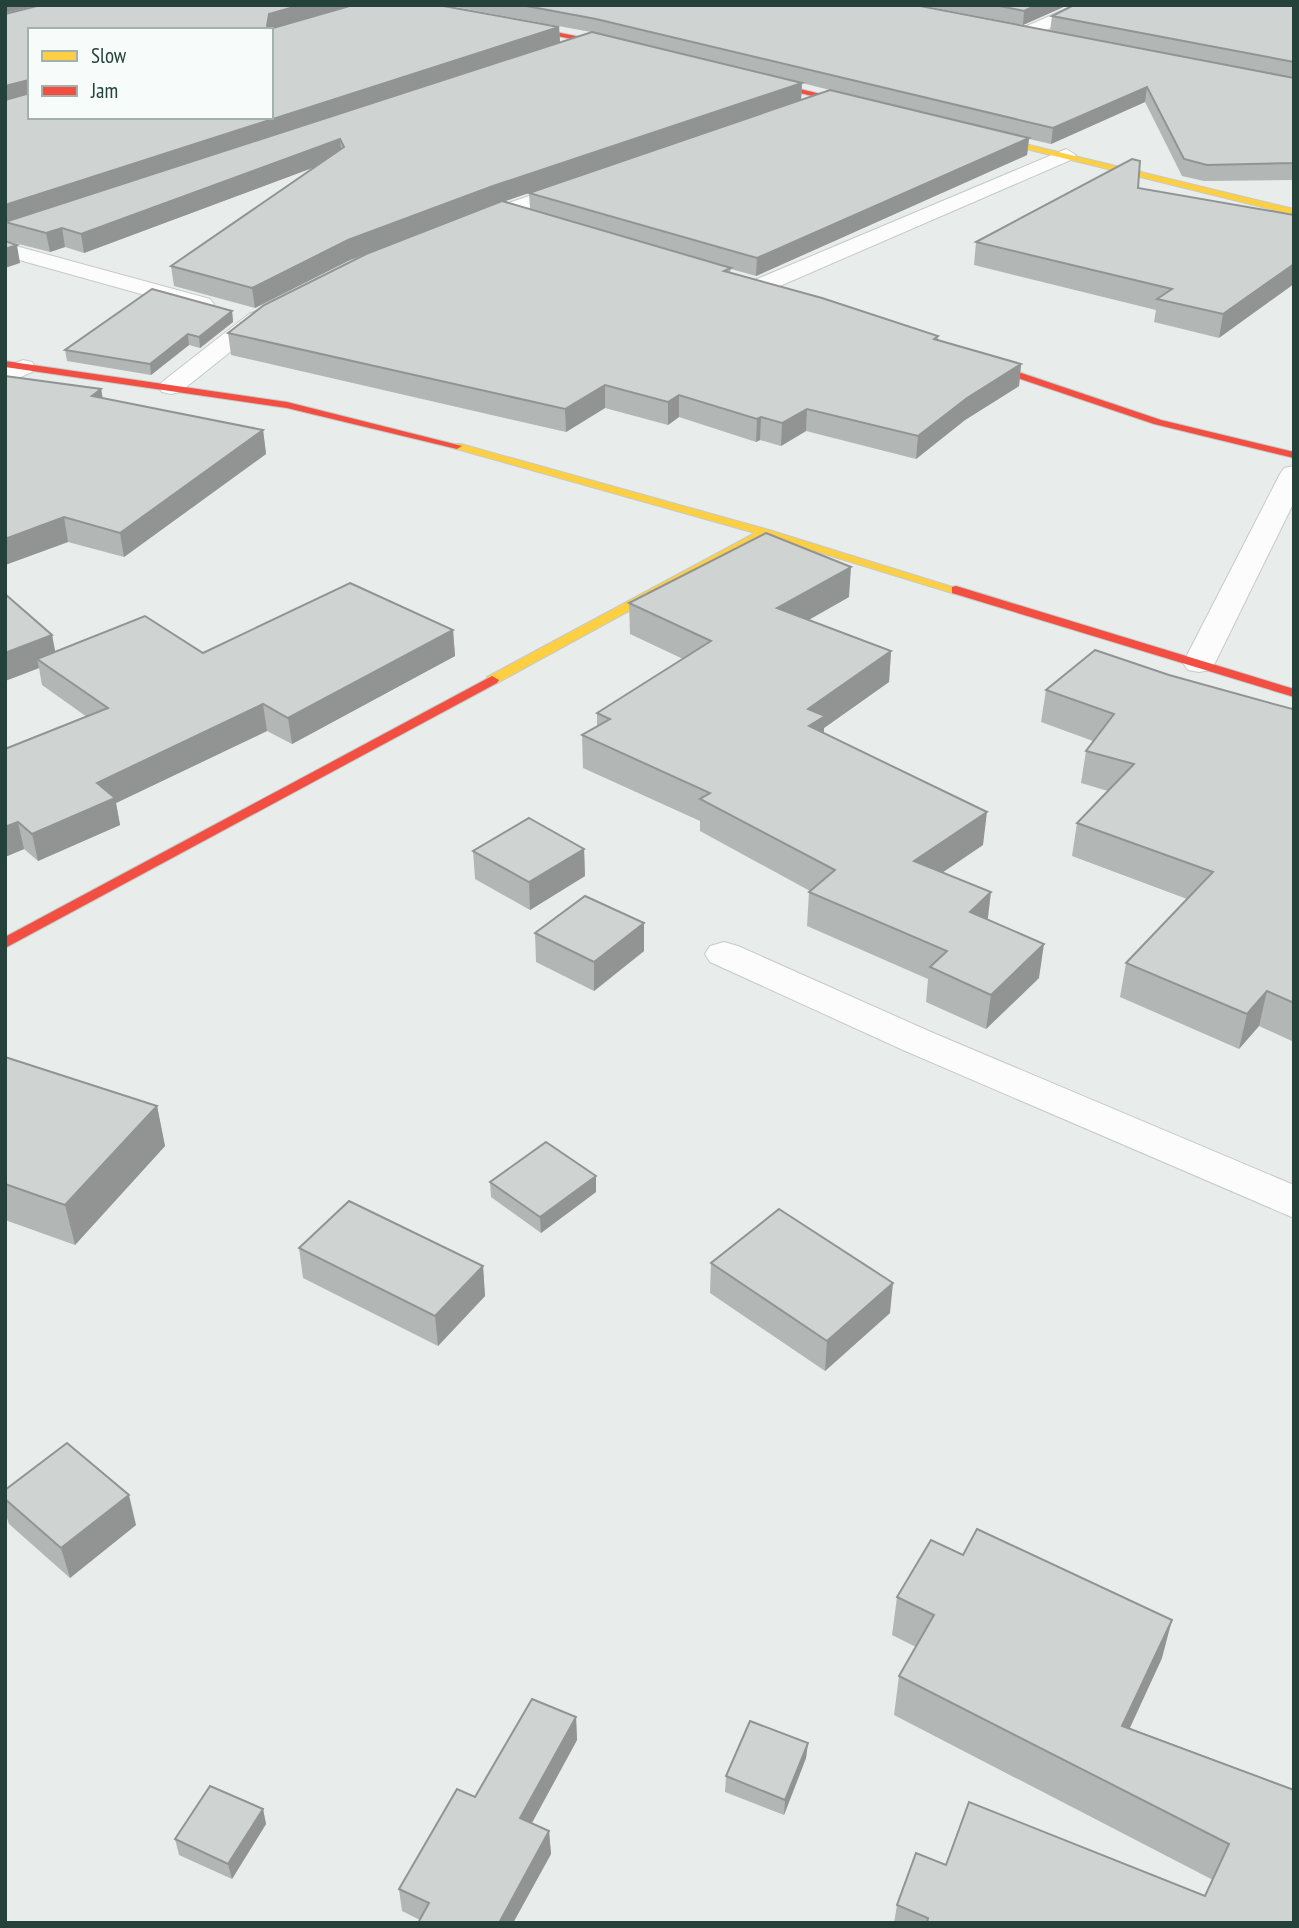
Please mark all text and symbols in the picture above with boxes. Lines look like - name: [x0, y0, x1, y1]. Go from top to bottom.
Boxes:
- legend: [28, 28, 273, 119]
- text: Slow: [91, 42, 127, 69]
- text: Jam: [90, 77, 118, 104]

